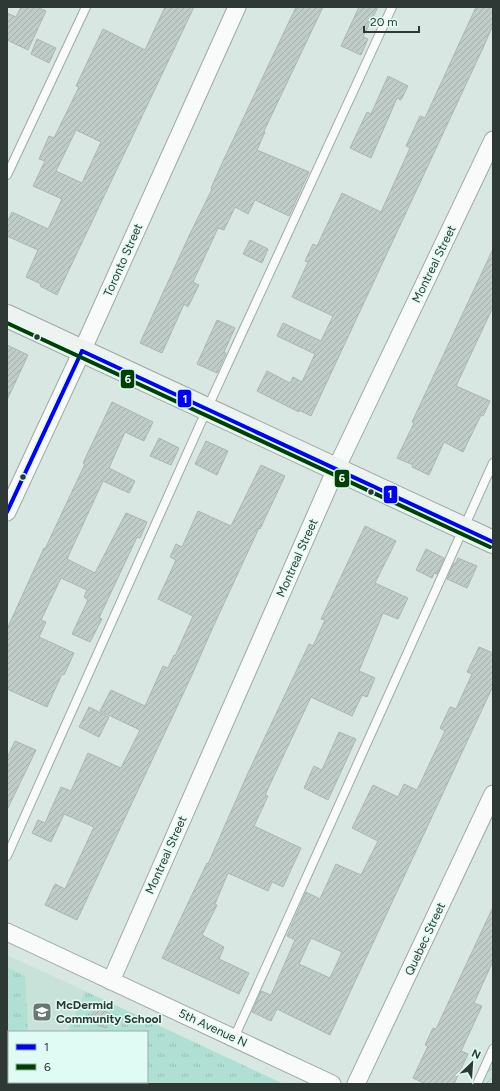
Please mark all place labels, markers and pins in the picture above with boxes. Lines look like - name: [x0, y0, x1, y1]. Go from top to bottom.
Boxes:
- unlabelled marker: [32, 332, 42, 342]
- unlabelled marker: [18, 472, 28, 482]
- unlabelled marker: [366, 487, 376, 497]
- place label: McDermid Community School: [56, 998, 162, 1026]
- school or university icon: McDermid Community School: [31, 1001, 53, 1023]

